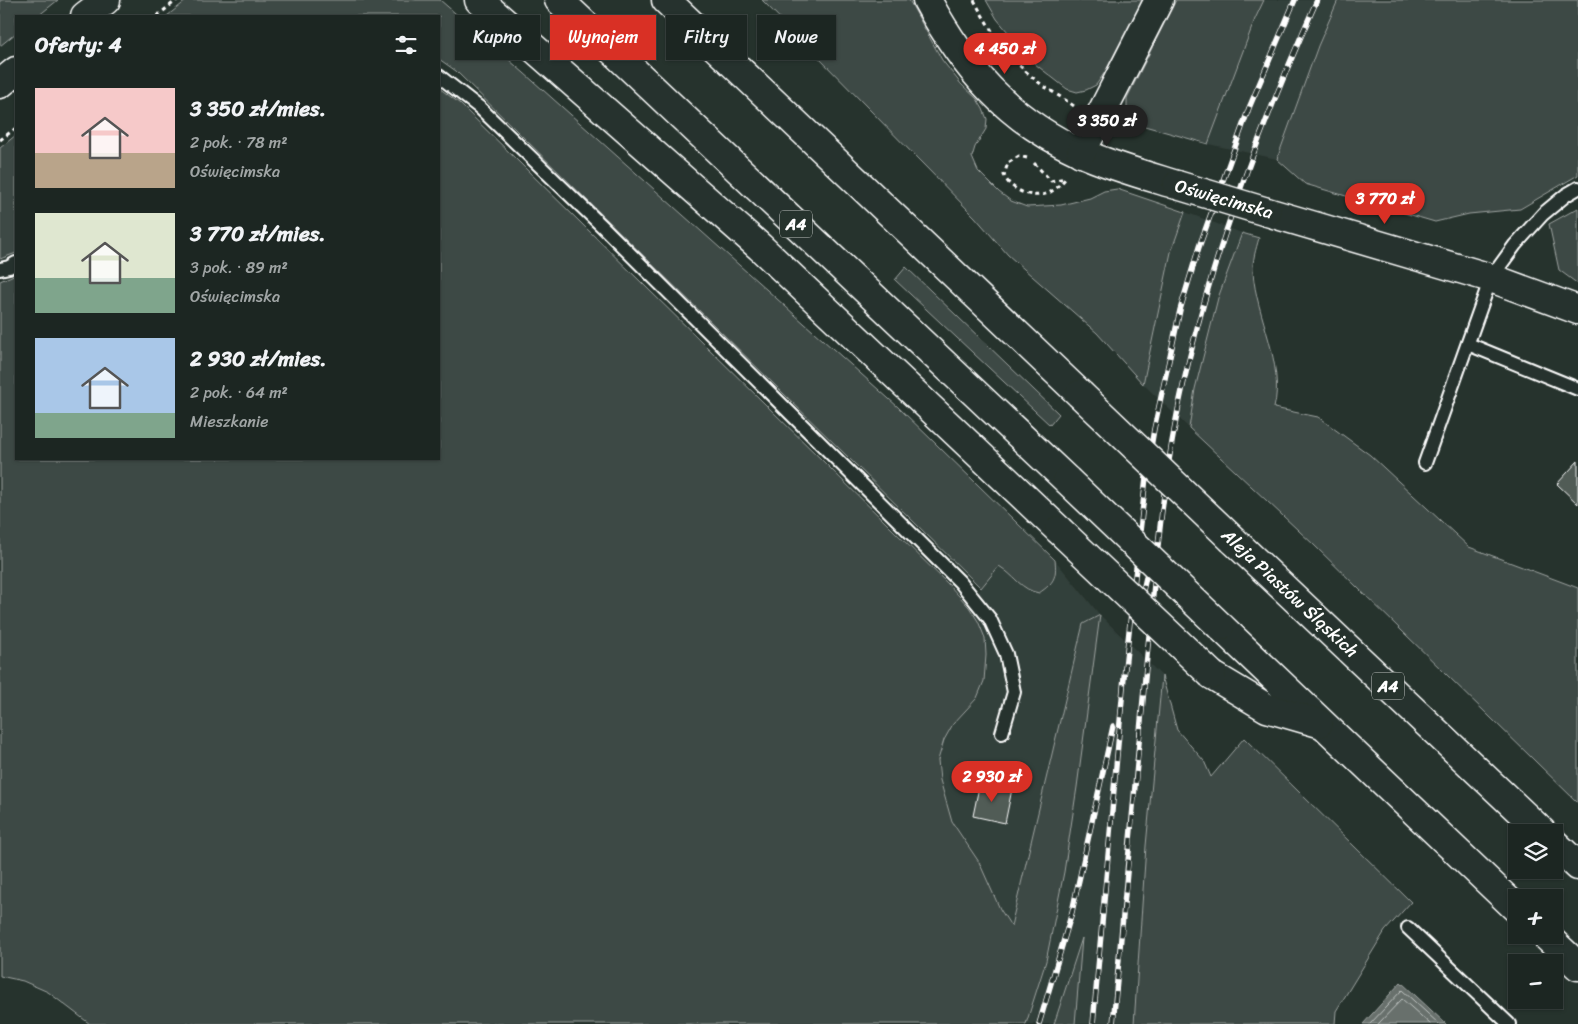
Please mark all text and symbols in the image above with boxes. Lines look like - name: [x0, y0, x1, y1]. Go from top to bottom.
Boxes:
- chip: Kupno: [455, 15, 540, 60]
- chip: Wynajem: [550, 15, 656, 60]
- chip: Filtry: [666, 15, 747, 60]
- chip: Nowe: [757, 15, 836, 60]
- text: Oferty: 4: [35, 26, 122, 64]
- icon: filters: [392, 31, 420, 59]
- pin: 4 450 zł: [953, 32, 1057, 75]
- text: 4 450 zł: [974, 34, 1036, 63]
- text: 3 350 zł/mies.: [190, 90, 326, 128]
- pin: 3 350 zł: [1055, 104, 1159, 147]
- text: 3 350 zł: [1078, 106, 1136, 135]
- icon: home: [75, 108, 135, 168]
- text: 2 pok. · 78 m²: [190, 128, 287, 157]
- text: Oświęcimska: [190, 157, 280, 186]
- street label: Oświęcimska: [1171, 170, 1277, 228]
- pin: 3 770 zł: [1333, 182, 1437, 225]
- text: 3 770 zł: [1356, 184, 1414, 213]
- road number: A4: [780, 210, 812, 238]
- text: 3 770 zł/mies.: [190, 215, 326, 253]
- icon: home: [75, 233, 135, 293]
- text: 3 pok. · 89 m²: [190, 253, 288, 282]
- text: Oświęcimska: [190, 282, 280, 311]
- text: 2 930 zł/mies.: [190, 340, 327, 378]
- icon: home: [75, 358, 135, 418]
- text: 2 pok. · 64 m²: [190, 378, 288, 407]
- text: Mieszkanie: [190, 407, 268, 436]
- street label: Aleja Piastów Śląskich: [1213, 520, 1366, 666]
- road number: A4: [1372, 672, 1404, 699]
- pin: 2 930 zł: [940, 760, 1044, 803]
- text: 2 930 zł: [962, 762, 1022, 791]
- map controls: [1508, 824, 1563, 1009]
- button: layers: [1508, 824, 1563, 879]
- button: +: [1508, 889, 1563, 944]
- button: −: [1508, 954, 1563, 1009]

